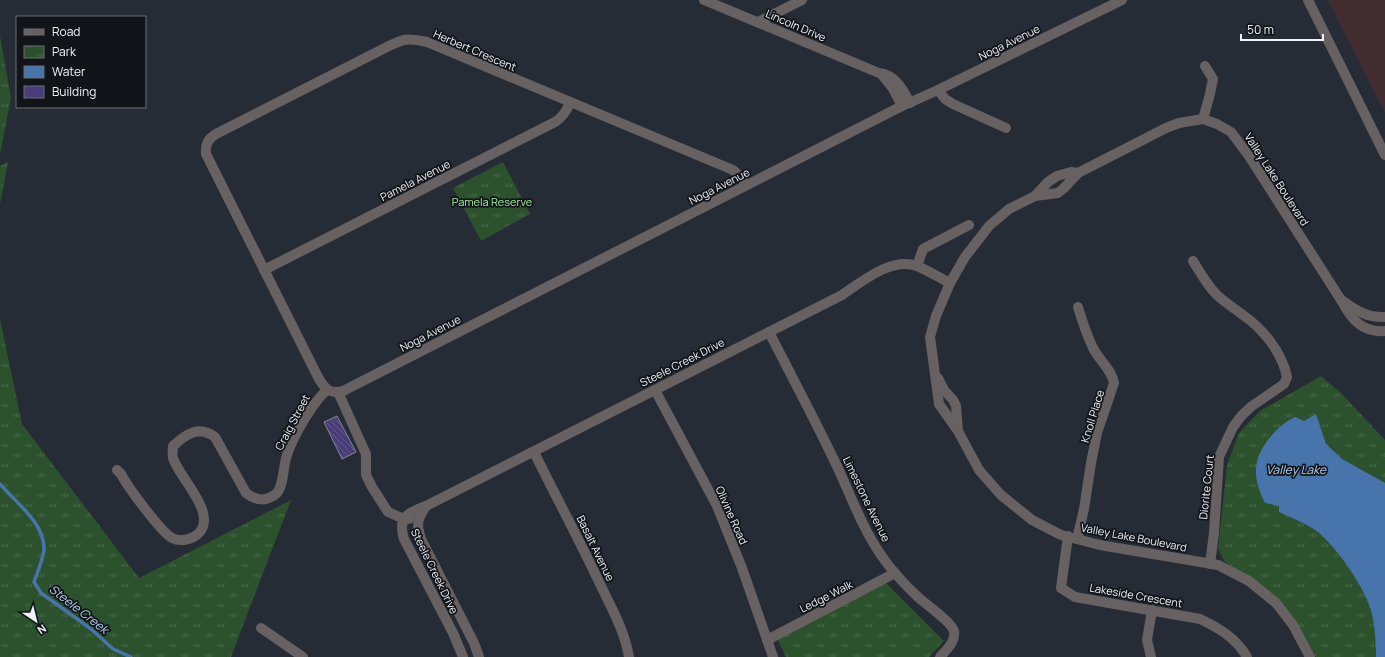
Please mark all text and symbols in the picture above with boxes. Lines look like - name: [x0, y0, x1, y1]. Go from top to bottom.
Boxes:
- street label: Lincoln Drive: [764, 6, 829, 45]
- legend: [16, 16, 146, 108]
- scale bar: [1241, 16, 1323, 42]
- street label: Noga Avenue: [976, 20, 1043, 63]
- text: 50 m: [1247, 21, 1274, 38]
- text: Road: [52, 23, 80, 40]
- street label: Herbert Crescent: [431, 26, 519, 74]
- text: Park: [52, 43, 77, 60]
- text: Water: [52, 63, 86, 80]
- text: Building: [52, 83, 96, 100]
- street label: Valley Lake Boulevard: [1241, 130, 1313, 228]
- street label: Pamela Avenue: [377, 156, 453, 204]
- street label: Noga Avenue: [686, 164, 753, 208]
- park label: Pamela Reserve: [452, 194, 533, 209]
- street label: Noga Avenue: [397, 311, 464, 355]
- street label: Steele Creek Drive: [637, 334, 727, 390]
- street label: Knoll Place: [1077, 387, 1107, 444]
- street label: Craig Street: [271, 391, 313, 453]
- street label: Limestone Avenue: [840, 454, 894, 545]
- street label: Diorite Court: [1195, 454, 1217, 520]
- water label: Valley Lake: [1266, 461, 1327, 478]
- street label: Olivine Road: [712, 483, 752, 547]
- street label: Basalt Avenue: [574, 513, 619, 584]
- street label: Valley Lake Boulevard: [1080, 519, 1188, 555]
- street label: Steele Creek Drive: [408, 526, 462, 617]
- street label: Ledge Walk: [797, 576, 856, 616]
- street label: Lakeside Crescent: [1088, 579, 1184, 611]
- water label: Steele Creek: [46, 580, 114, 639]
- north arrow: [16, 601, 56, 641]
- text: N: [34, 621, 50, 638]

